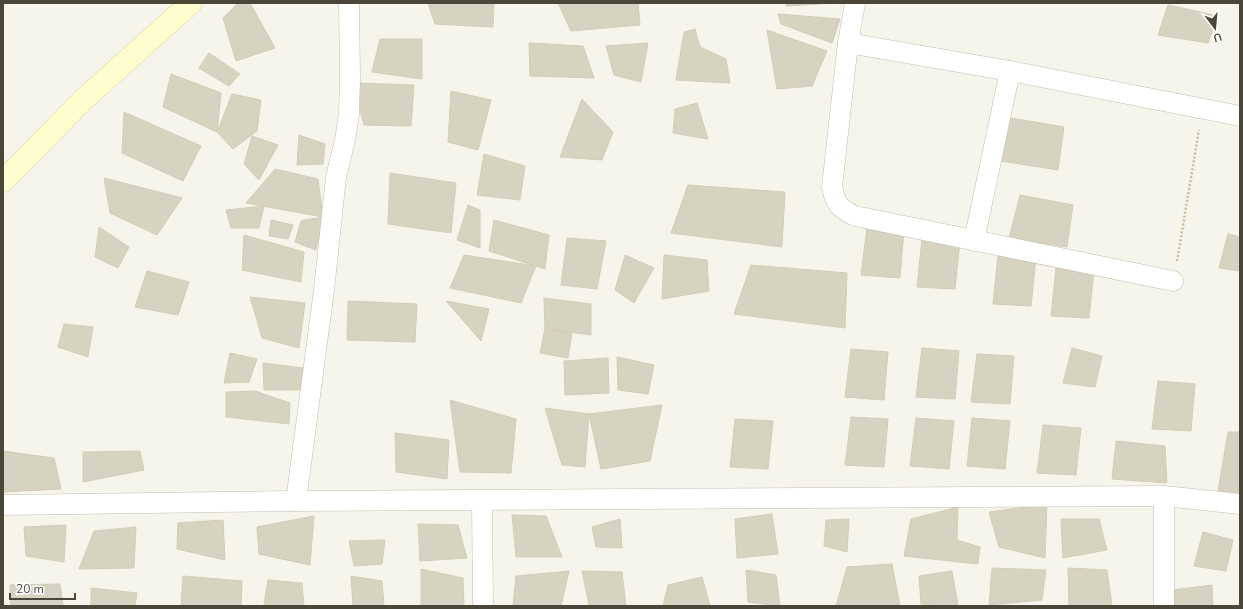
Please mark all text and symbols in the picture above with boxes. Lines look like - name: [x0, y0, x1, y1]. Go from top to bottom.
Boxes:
- north arrow: [1195, 8, 1235, 48]
- text: U: [1212, 29, 1224, 45]
- scale bar: [10, 575, 75, 601]
- text: 20 m: [16, 581, 44, 597]

